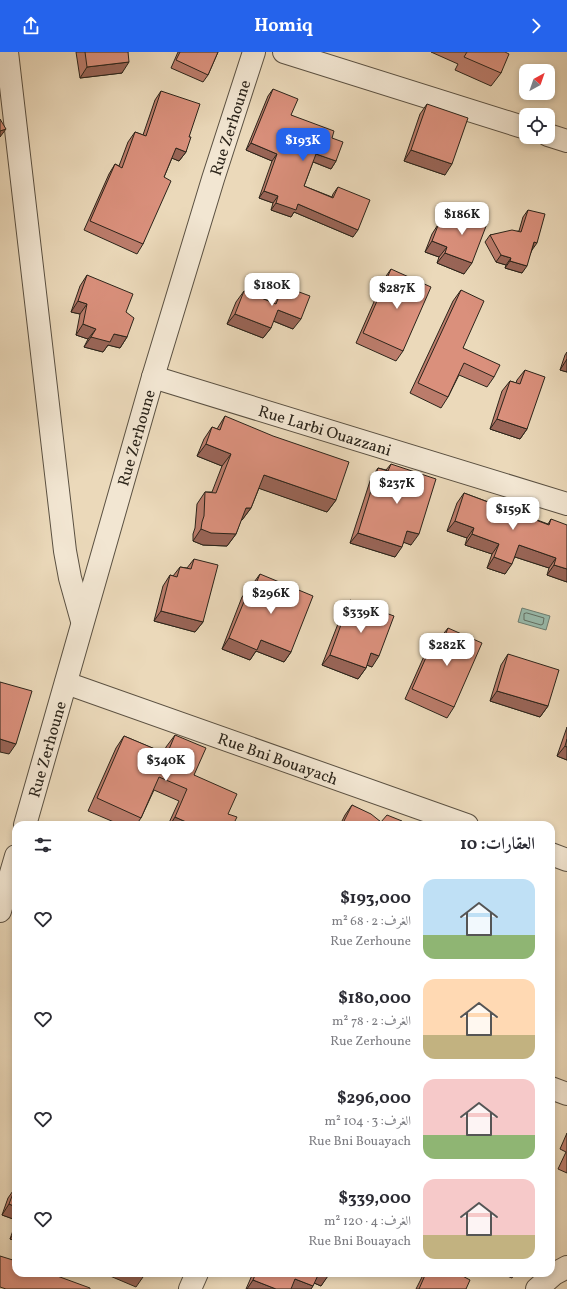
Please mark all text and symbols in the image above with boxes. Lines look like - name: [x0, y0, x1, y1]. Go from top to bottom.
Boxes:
- text: Homiq: [254, 14, 313, 39]
- icon: share: [20, 15, 42, 37]
- icon: forward: [525, 15, 547, 37]
- north arrow: [519, 64, 555, 100]
- map controls: [519, 64, 555, 144]
- street label: Rue Zerhoune: [206, 77, 257, 179]
- button: locate: [519, 108, 555, 144]
- pin: $193K: [275, 128, 331, 162]
- text: $193K: [285, 132, 321, 150]
- pin: $186K: [434, 202, 490, 236]
- text: $186K: [444, 206, 480, 224]
- pin: $180K: [244, 273, 300, 307]
- pin: $287K: [369, 276, 425, 310]
- text: $180K: [254, 277, 291, 295]
- text: $287K: [379, 280, 415, 298]
- street label: Rue Zerhoune: [113, 387, 162, 489]
- street label: Rue Larbi Ouazzani: [255, 401, 394, 463]
- pin: $237K: [369, 471, 425, 505]
- text: $237K: [379, 475, 415, 493]
- pin: $159K: [485, 497, 541, 531]
- text: $159K: [495, 501, 531, 519]
- pin: $296K: [243, 581, 299, 615]
- text: $296K: [252, 585, 290, 603]
- pin: $339K: [333, 600, 389, 634]
- text: $339K: [343, 604, 379, 622]
- pin: $282K: [419, 633, 475, 667]
- text: $282K: [428, 637, 466, 655]
- street label: Rue Zerhoune: [24, 699, 73, 800]
- street label: Rue Bni Bouayach: [214, 729, 341, 791]
- pin: $340K: [138, 748, 194, 782]
- text: $340K: [147, 752, 185, 770]
- text: العقارات: 10: [460, 833, 535, 856]
- icon: filters: [32, 834, 54, 856]
- text: $193,000: [340, 887, 411, 910]
- icon: home: [455, 895, 503, 943]
- icon: heart: [32, 908, 54, 930]
- text: الغرف: 2 · 68 m²: [331, 913, 411, 931]
- text: Rue Zerhoune: [330, 933, 411, 951]
- text: $180,000: [338, 987, 411, 1010]
- icon: home: [455, 995, 503, 1043]
- icon: heart: [32, 1008, 54, 1030]
- text: الغرف: 2 · 78 m²: [332, 1013, 411, 1031]
- text: Rue Zerhoune: [330, 1033, 411, 1051]
- text: $296,000: [337, 1087, 411, 1110]
- icon: home: [455, 1095, 503, 1143]
- icon: heart: [32, 1108, 54, 1130]
- text: الغرف: 3 · 104 m²: [325, 1113, 411, 1131]
- text: Rue Bni Bouayach: [308, 1133, 411, 1151]
- text: $339,000: [338, 1187, 411, 1210]
- icon: home: [455, 1195, 503, 1243]
- icon: heart: [32, 1208, 54, 1230]
- text: الغرف: 4 · 120 m²: [324, 1213, 411, 1231]
- text: Rue Bni Bouayach: [308, 1233, 411, 1251]

